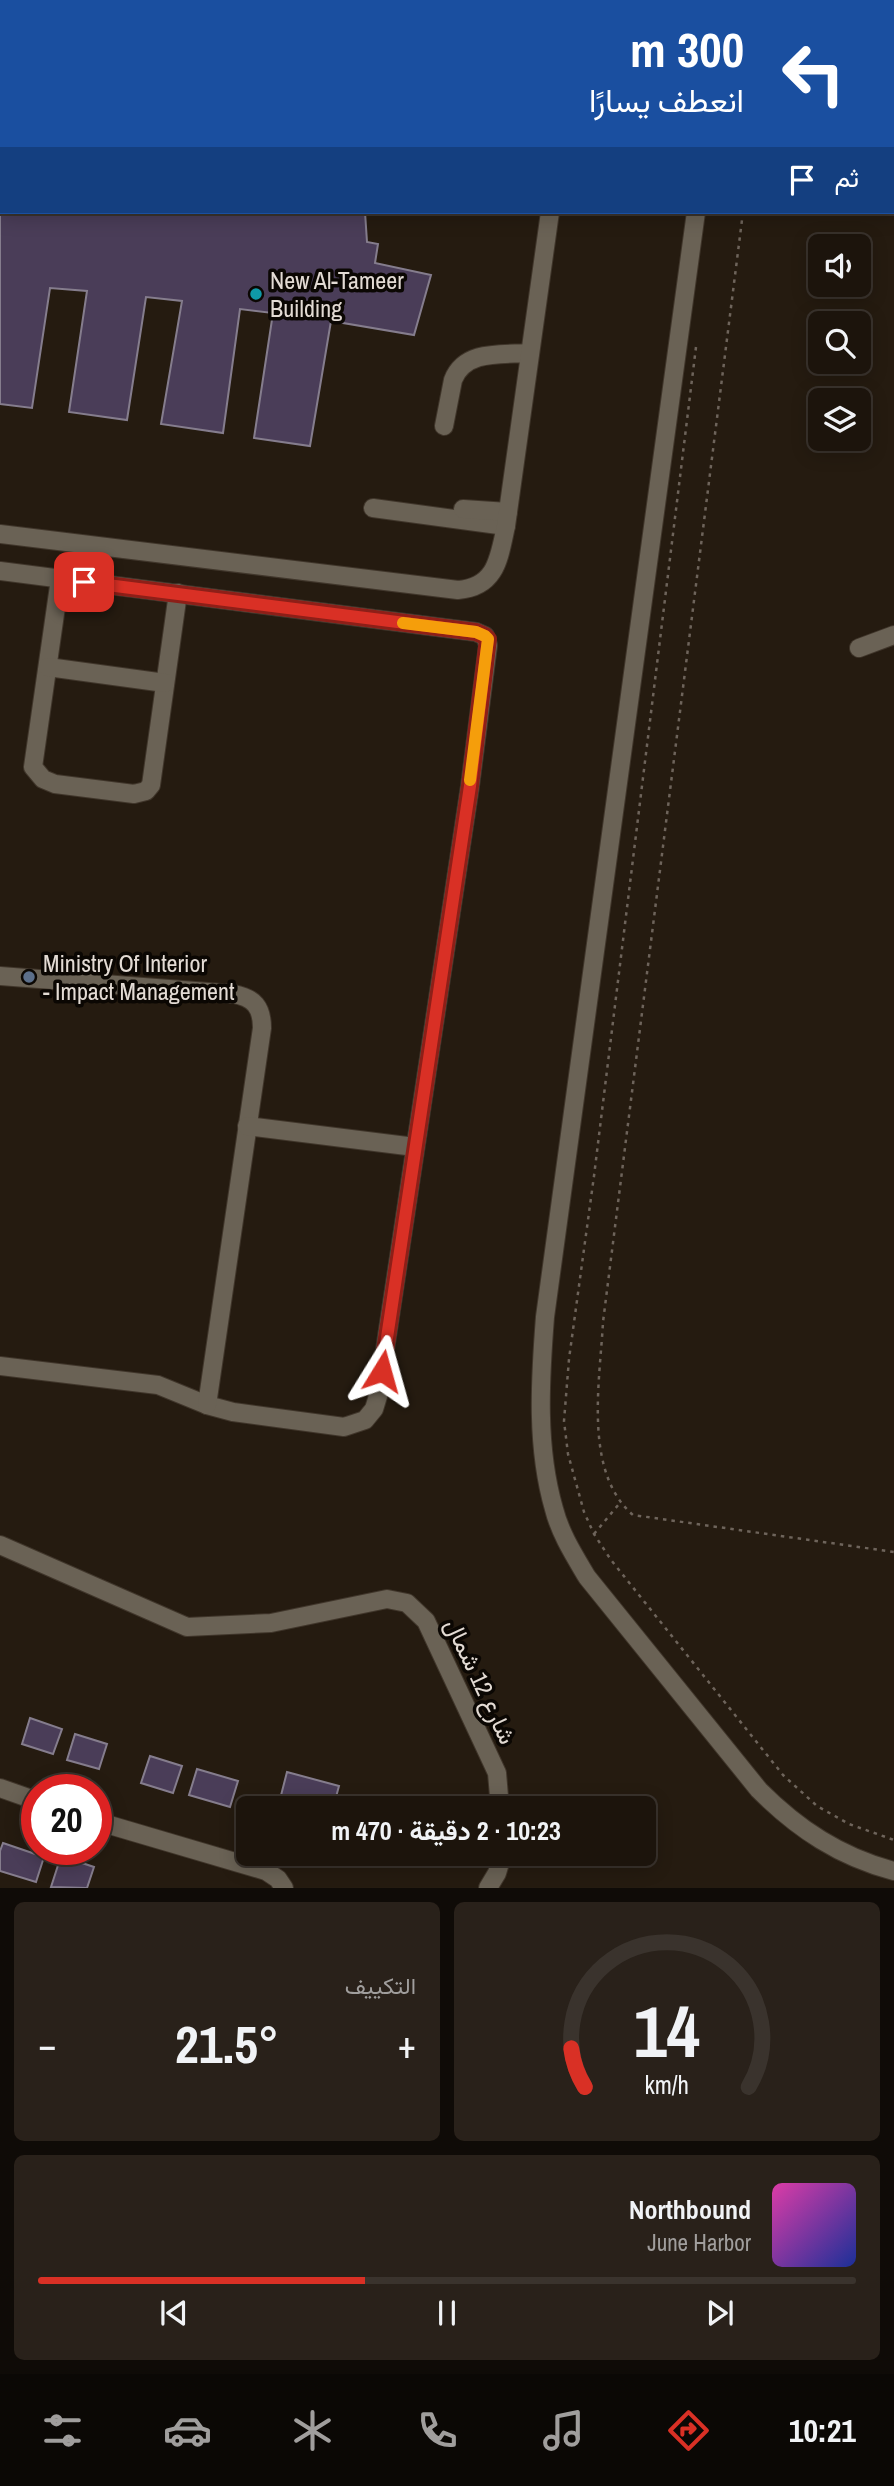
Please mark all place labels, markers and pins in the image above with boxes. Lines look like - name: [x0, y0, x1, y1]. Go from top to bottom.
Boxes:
- place label: New Al-Tameer Building: [270, 264, 404, 324]
- marker: New Al-Tameer Building: [248, 286, 264, 302]
- pin: [54, 552, 114, 612]
- place label: Ministry Of Interior - Impact Management: [43, 947, 235, 1007]
- marker: Ministry Of Interior - Impact Management: [21, 969, 37, 985]

